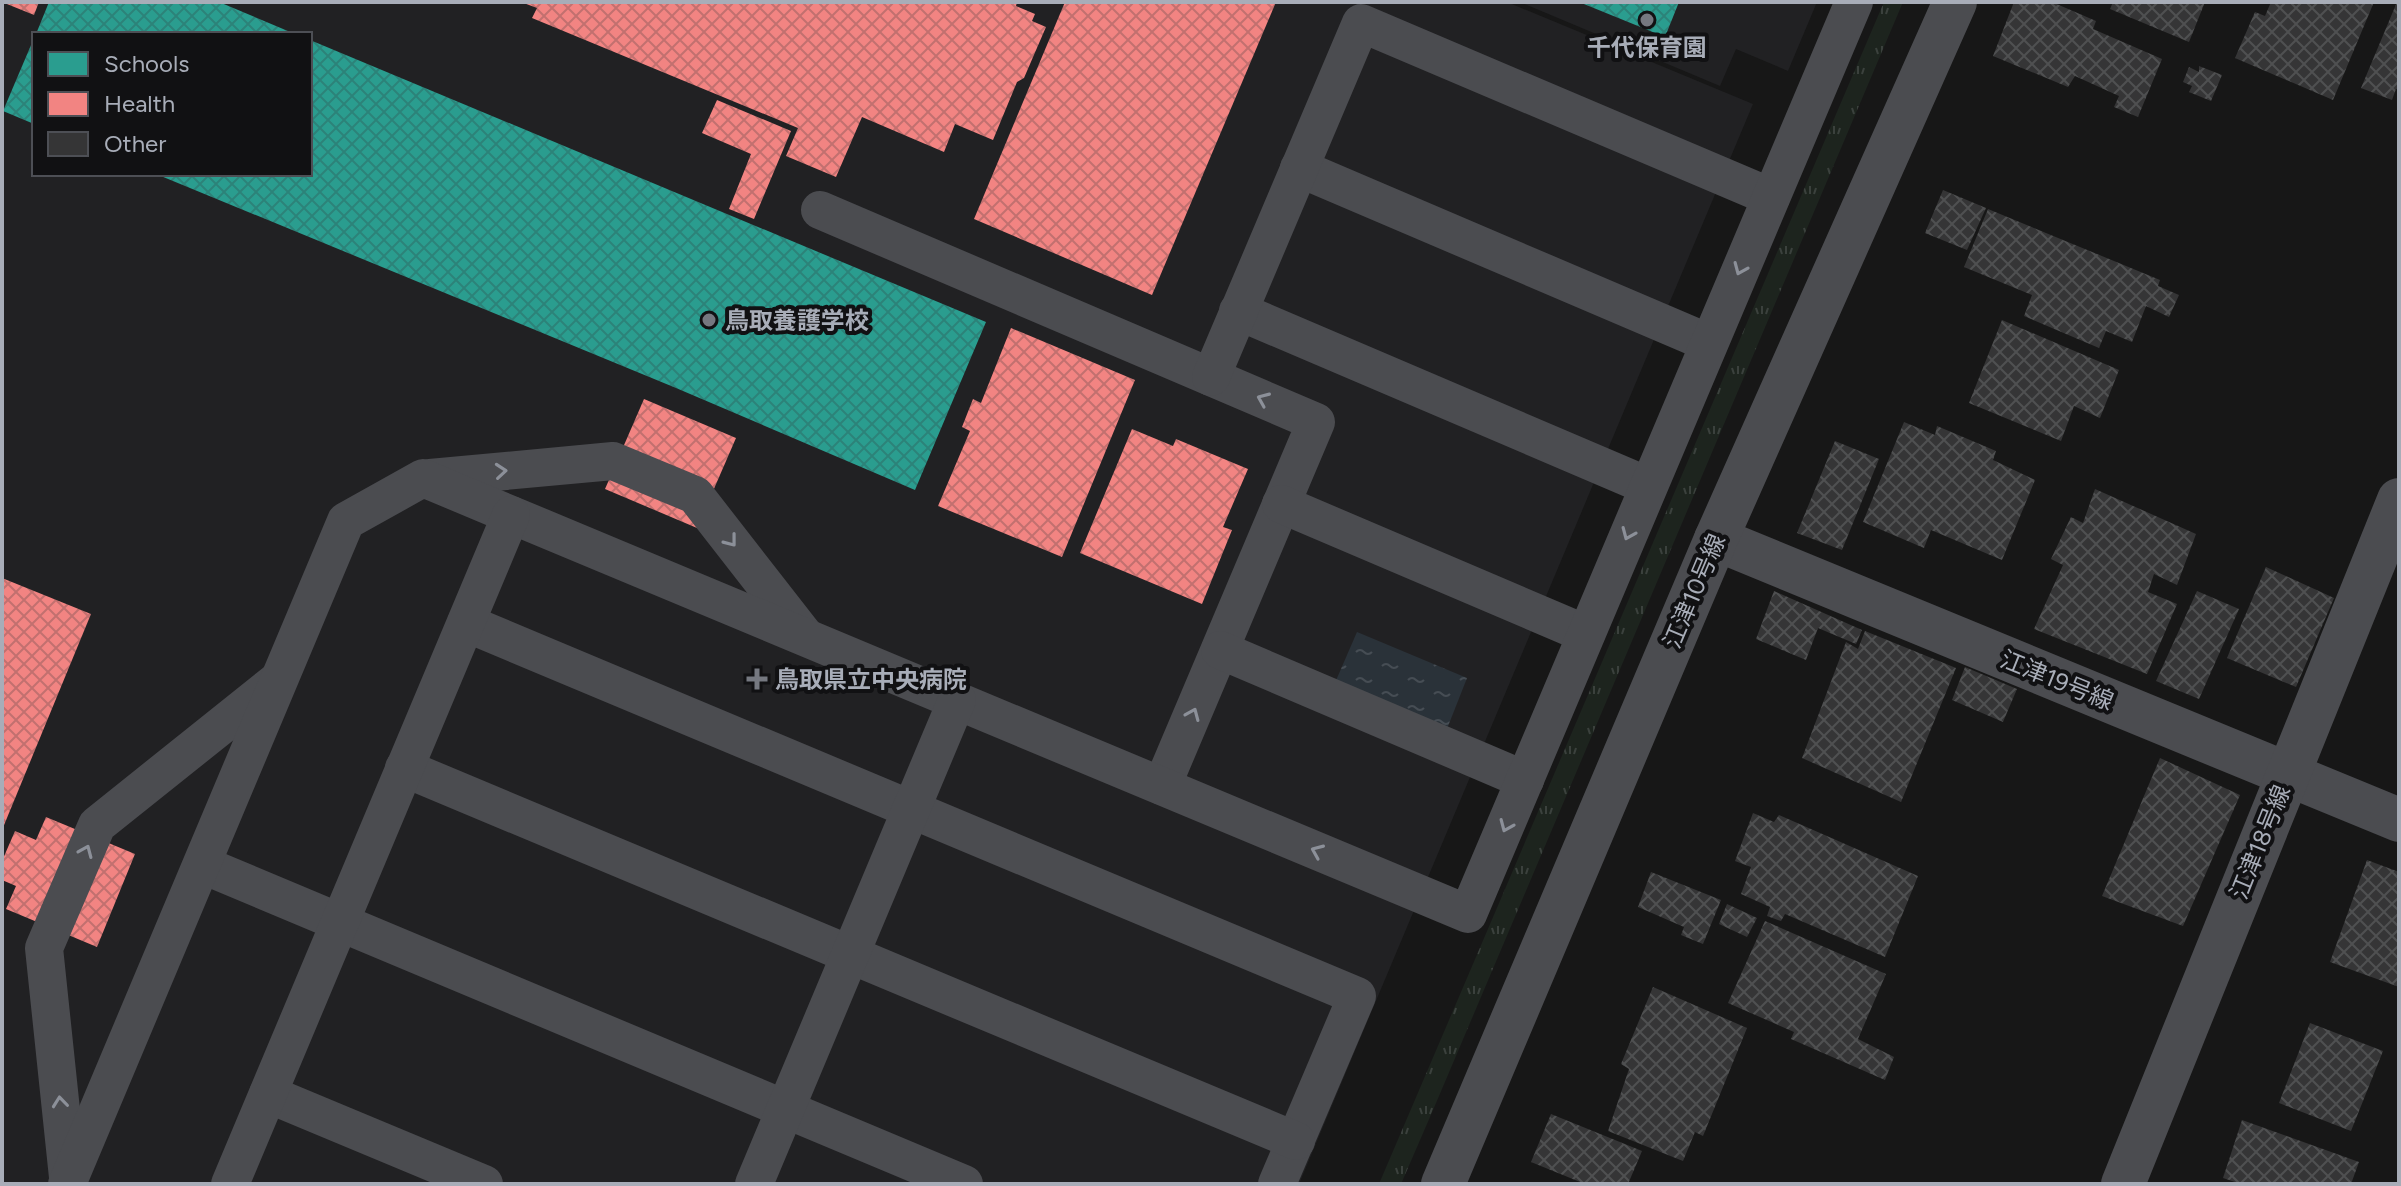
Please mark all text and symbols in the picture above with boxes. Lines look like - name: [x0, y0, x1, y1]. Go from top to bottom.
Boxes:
- marker: 千代保育園: [1638, 11, 1656, 29]
- legend: [32, 32, 312, 176]
- place label: 千代保育園: [1587, 33, 1707, 62]
- text: Schools: [104, 49, 189, 78]
- text: Health: [104, 89, 175, 118]
- text: Other: [104, 129, 166, 158]
- one-way arrow: [1734, 261, 1750, 275]
- place label: 鳥取養護学校: [725, 306, 869, 335]
- marker: 鳥取養護学校: [700, 311, 718, 329]
- one-way arrow: [1257, 393, 1271, 409]
- one-way arrow: [495, 463, 508, 480]
- one-way arrow: [1621, 527, 1638, 541]
- street label: 江津10号線: [1657, 530, 1731, 652]
- one-way arrow: [721, 532, 735, 547]
- street label: 江津19号線: [1996, 644, 2118, 716]
- place label: 鳥取県立中央病院: [775, 665, 967, 694]
- marker: 鳥取県立中央病院: [746, 668, 768, 690]
- one-way arrow: [1183, 708, 1199, 723]
- street label: 江津18号線: [2224, 781, 2296, 903]
- one-way arrow: [1499, 818, 1515, 832]
- one-way arrow: [76, 845, 92, 859]
- one-way arrow: [1311, 845, 1325, 861]
- one-way arrow: [52, 1095, 69, 1108]

